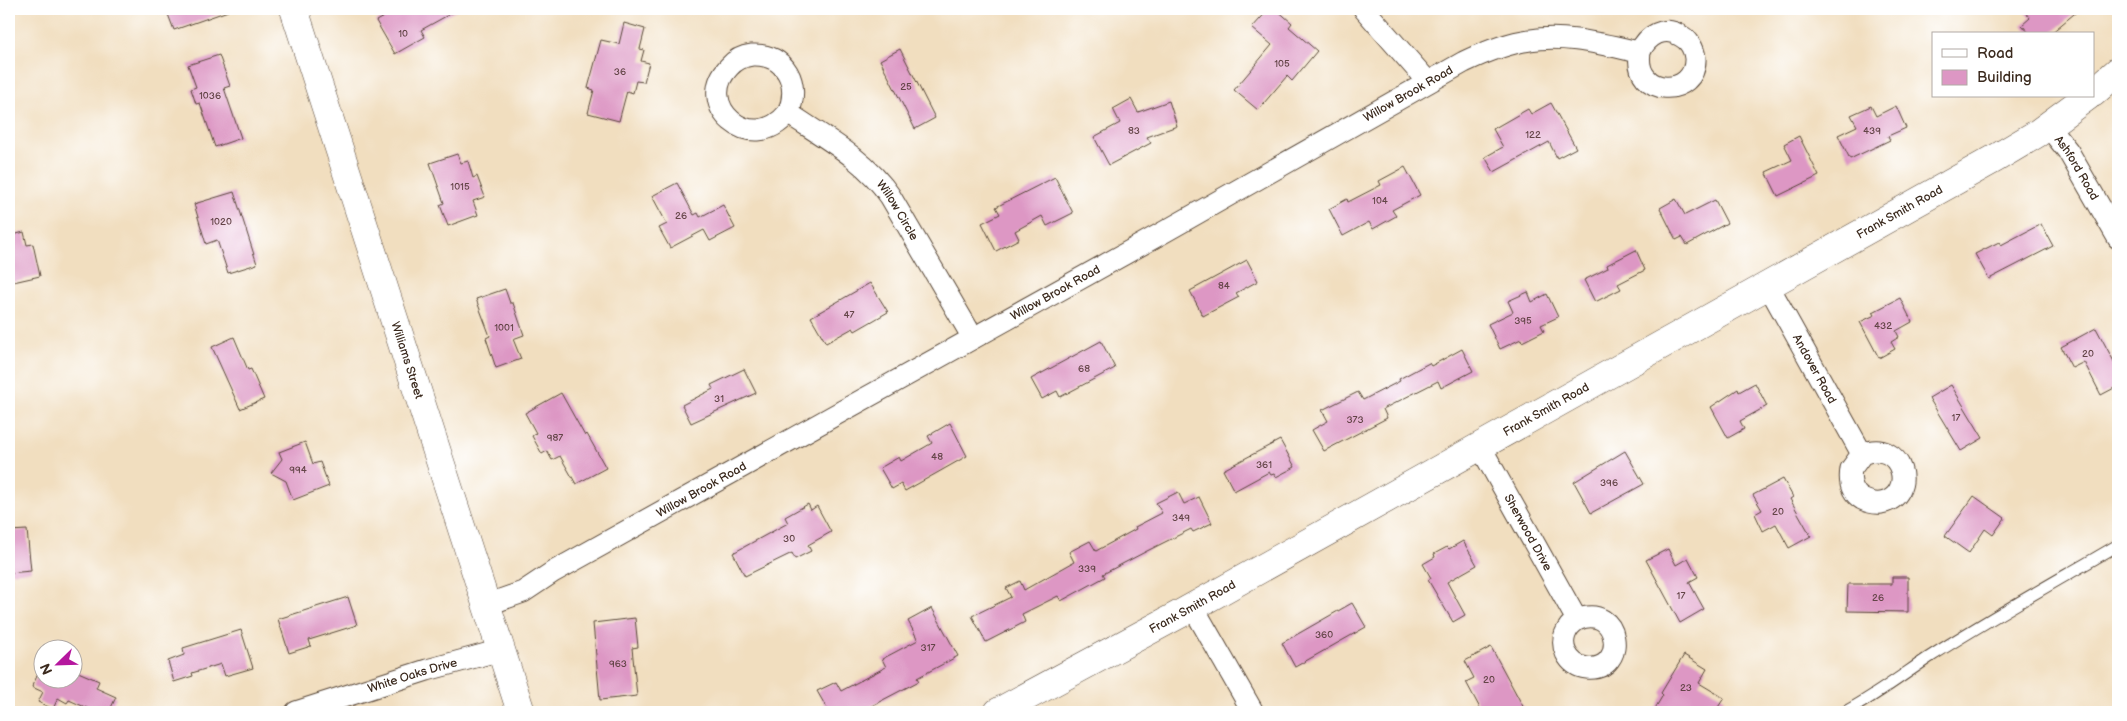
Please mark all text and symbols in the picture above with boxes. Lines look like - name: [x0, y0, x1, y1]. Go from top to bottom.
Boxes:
- house number: 10: [398, 28, 408, 40]
- legend: [1932, 32, 2094, 98]
- text: Road: [1977, 44, 2013, 63]
- house number: 105: [1274, 58, 1290, 70]
- street label: Willow Brook Road: [1361, 62, 1456, 125]
- house number: 36: [614, 66, 626, 78]
- text: Building: [1977, 68, 2032, 87]
- house number: 25: [900, 81, 912, 93]
- house number: 1036: [199, 90, 221, 102]
- house number: 83: [1128, 125, 1140, 137]
- house number: 439: [1863, 125, 1881, 137]
- house number: 122: [1525, 129, 1541, 141]
- street label: Ashford Road: [2051, 133, 2102, 203]
- street label: Willow Circle: [873, 177, 922, 243]
- house number: 1015: [450, 181, 470, 193]
- street label: Frank Smith Road: [1854, 182, 1945, 242]
- house number: 104: [1372, 195, 1388, 207]
- house number: 26: [675, 210, 687, 222]
- house number: 1020: [210, 216, 232, 228]
- street label: Willow Brook Road: [1008, 261, 1103, 324]
- house number: 84: [1218, 280, 1230, 292]
- house number: 47: [843, 309, 855, 321]
- house number: 395: [1514, 315, 1532, 327]
- street label: Williams Street: [388, 320, 427, 401]
- house number: 432: [1874, 320, 1892, 332]
- house number: 1001: [494, 322, 514, 334]
- street label: Andover Road: [1789, 332, 1840, 406]
- house number: 20: [2082, 348, 2094, 360]
- house number: 68: [1078, 363, 1090, 375]
- street label: Frank Smith Road: [1500, 379, 1592, 440]
- house number: 31: [714, 393, 724, 405]
- house number: 17: [1952, 412, 1960, 424]
- house number: 373: [1346, 414, 1364, 426]
- house number: 987: [547, 432, 563, 444]
- house number: 48: [931, 451, 943, 463]
- street label: Willow Brook Road: [654, 458, 749, 521]
- house number: 361: [1256, 459, 1272, 471]
- house number: 994: [289, 464, 307, 476]
- house number: 396: [1600, 477, 1618, 489]
- street label: Sherwood Drive: [1501, 492, 1556, 573]
- house number: 20: [1772, 506, 1784, 518]
- house number: 349: [1172, 512, 1190, 524]
- house number: 30: [783, 533, 795, 545]
- house number: 339: [1078, 563, 1096, 575]
- street label: Frank Smith Road: [1147, 577, 1238, 637]
- house number: 17: [1677, 590, 1685, 602]
- house number: 26: [1872, 592, 1884, 604]
- house number: 360: [1315, 629, 1333, 641]
- north arrow: [32, 638, 82, 688]
- house number: 317: [921, 642, 936, 654]
- street label: White Oaks Drive: [366, 655, 459, 696]
- house number: 963: [609, 658, 627, 670]
- text: N: [37, 661, 56, 677]
- house number: 20: [1483, 674, 1495, 686]
- house number: 23: [1680, 682, 1692, 694]

